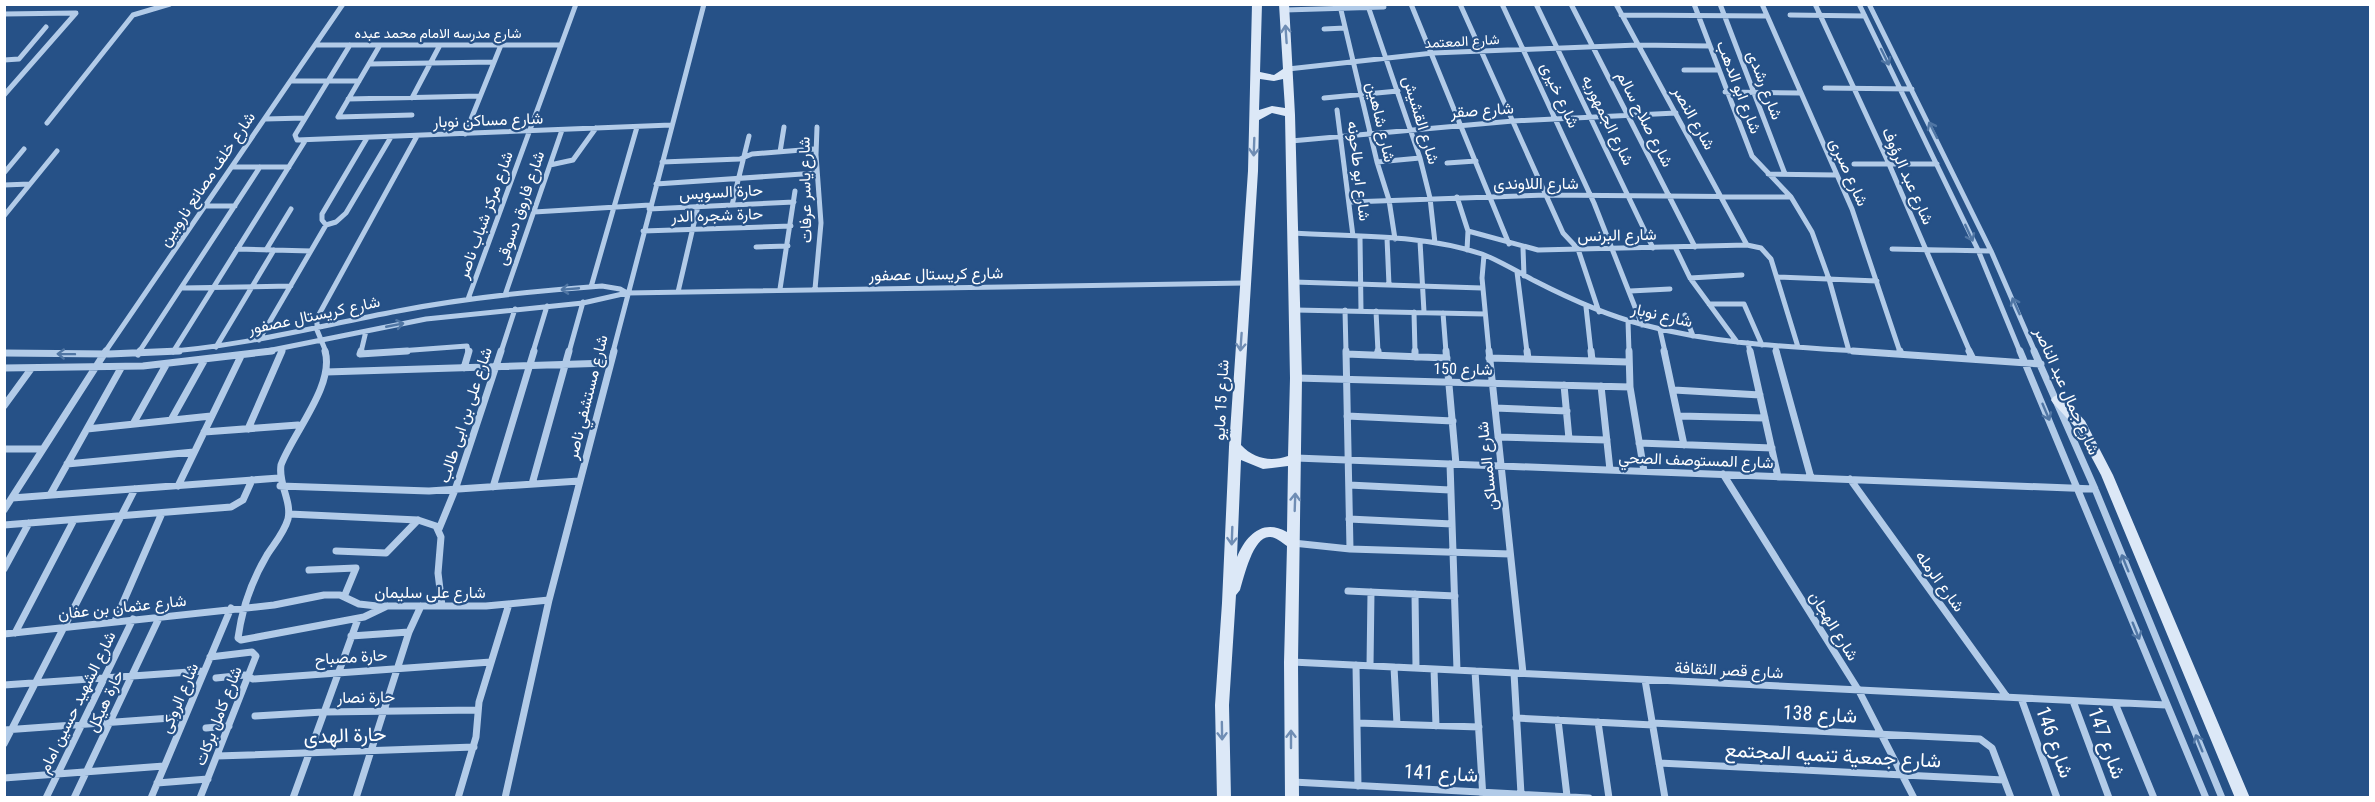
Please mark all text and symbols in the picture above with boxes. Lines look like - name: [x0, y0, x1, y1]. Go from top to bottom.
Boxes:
- street label: شارع مدرسه الامام محمد عبده: [354, 25, 522, 44]
- one-way arrow: [1281, 25, 1292, 45]
- street label: شارع المعتمد: [1424, 31, 1500, 54]
- street label: شارع ابو الدهب: [1711, 38, 1765, 137]
- street label: شارع رشدى: [1741, 48, 1787, 123]
- one-way arrow: [1879, 48, 1891, 66]
- street label: شارع خيرى: [1535, 59, 1583, 132]
- street label: شارع صلاح سالم: [1611, 68, 1677, 171]
- street label: شارع الجمهوريه: [1576, 72, 1638, 169]
- street label: شارع القشيش: [1397, 74, 1443, 167]
- street label: شارع شاهين: [1361, 80, 1399, 164]
- street label: شارع النصر: [1667, 82, 1719, 154]
- street label: شارع صقر: [1449, 98, 1514, 124]
- street label: شارع خلف مصانع ناروبين: [155, 108, 261, 251]
- street label: شارع مساكن نوبار: [431, 109, 544, 133]
- street label: شارع ابو طاحونه: [1341, 120, 1375, 222]
- one-way arrow: [1926, 121, 1938, 139]
- street label: شارع عبد الرؤوف: [1876, 125, 1938, 228]
- street label: شارع صبرى: [1824, 135, 1872, 210]
- one-way arrow: [1249, 136, 1260, 156]
- street label: شارع ياسر عرفات: [795, 137, 817, 243]
- street label: شارع فاروق دسوقى: [492, 148, 550, 268]
- street label: شارع مركز شباب ناصر: [453, 149, 519, 283]
- street label: شارع اللاوندى: [1493, 174, 1579, 195]
- street label: حارة السويس: [679, 180, 764, 205]
- street label: حارة شجره الدر: [670, 204, 764, 227]
- one-way arrow: [1964, 223, 1976, 241]
- street label: شارع البرنس: [1577, 225, 1657, 247]
- street label: شارع كريستال عصفور: [868, 263, 1003, 287]
- one-way arrow: [561, 284, 581, 295]
- street label: شارع كريستال عصفور: [245, 292, 382, 340]
- one-way arrow: [2010, 298, 2021, 316]
- street label: شارع نوبار: [1628, 299, 1694, 333]
- one-way arrow: [385, 319, 404, 330]
- street label: شارع جمال عبد الناصر: [2028, 323, 2104, 458]
- one-way arrow: [1235, 331, 1246, 351]
- street label: شارع مستشفي ناصر: [562, 333, 616, 463]
- street label: شارع على بن ابى طالب: [434, 345, 498, 486]
- one-way arrow: [56, 349, 76, 360]
- street label: شارع 15 مايو: [1209, 359, 1235, 441]
- street label: شارع 150: [1433, 359, 1493, 381]
- one-way arrow: [2041, 403, 2052, 421]
- street label: شارع المساكن: [1473, 420, 1503, 512]
- street label: شارع المستوصف الصحي: [1618, 448, 1774, 476]
- one-way arrow: [1289, 493, 1300, 513]
- one-way arrow: [1226, 526, 1237, 546]
- street label: شارع الرمله: [1910, 547, 1969, 616]
- one-way arrow: [2119, 554, 2130, 573]
- street label: شارع على سليمان: [374, 583, 486, 604]
- street label: شارع الهجان: [1804, 588, 1863, 665]
- street label: شارع عثمان بن عفان: [57, 591, 187, 625]
- one-way arrow: [2131, 622, 2142, 640]
- street label: شارع الشهيد حسين امام: [34, 628, 121, 777]
- street label: حارة مصباح: [314, 645, 388, 671]
- street label: شارع قصر الثقافة: [1674, 658, 1784, 684]
- street label: شارع الروكى: [156, 660, 204, 737]
- street label: شارع كامل بركات: [190, 664, 248, 769]
- street label: حارة هيكل: [82, 667, 129, 735]
- street label: حارة نصار: [336, 687, 396, 708]
- street label: شارع 138: [1782, 700, 1858, 730]
- street label: شارع 146: [2029, 703, 2079, 782]
- street label: شارع 147: [2081, 704, 2131, 783]
- one-way arrow: [1217, 720, 1228, 740]
- street label: حارة الهدى: [303, 722, 387, 749]
- one-way arrow: [1286, 730, 1297, 750]
- one-way arrow: [2193, 735, 2204, 753]
- street label: شارع جمعية تنميه المجتمع: [1724, 737, 1942, 775]
- street label: شارع 141: [1403, 759, 1479, 789]

